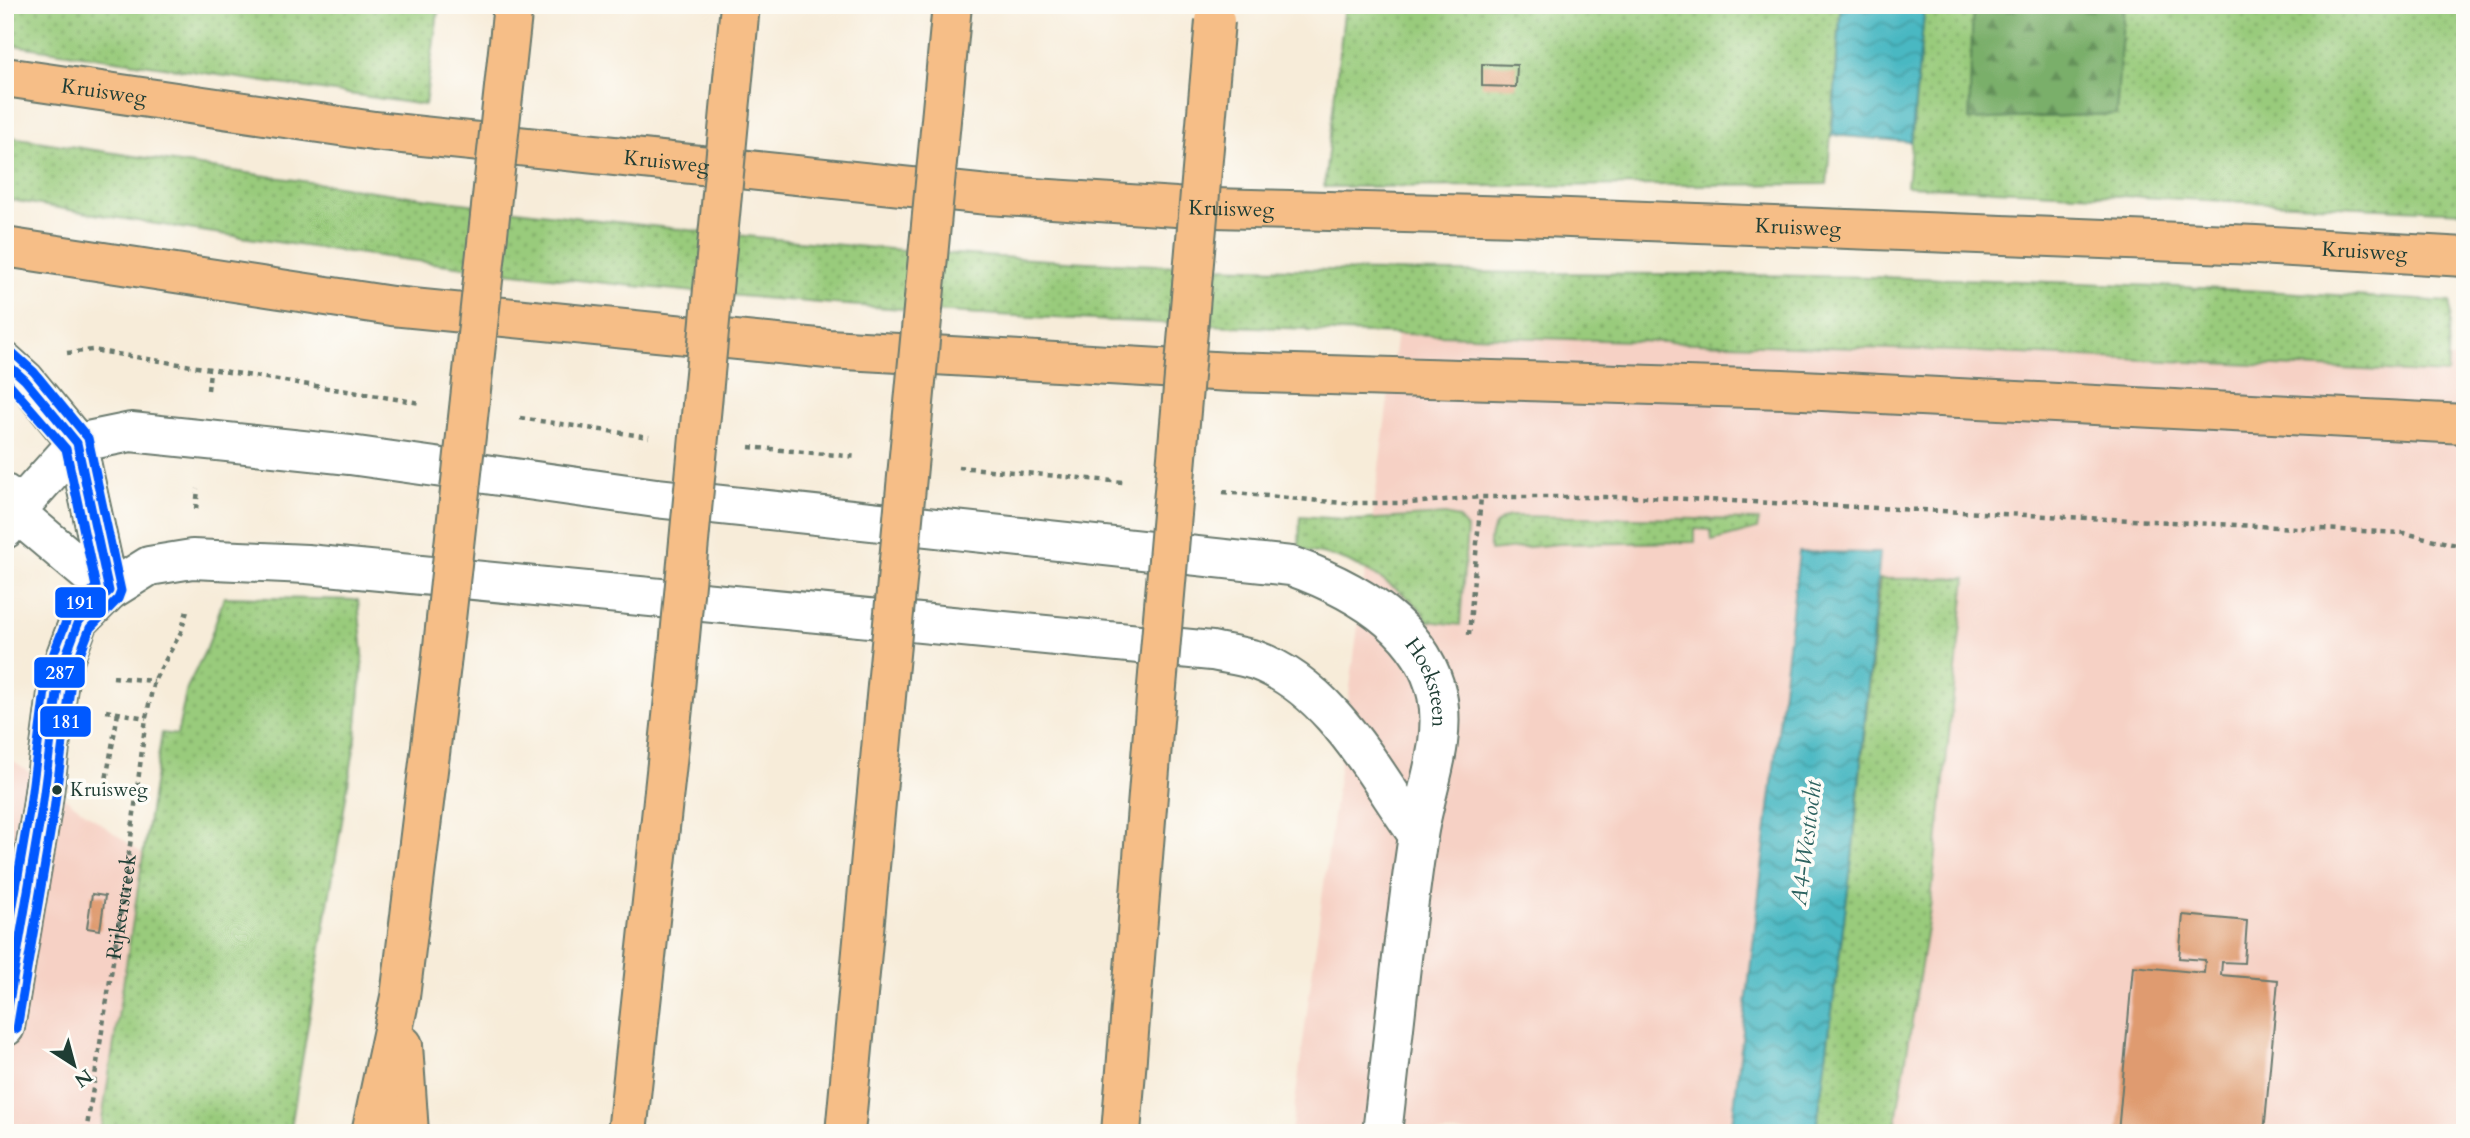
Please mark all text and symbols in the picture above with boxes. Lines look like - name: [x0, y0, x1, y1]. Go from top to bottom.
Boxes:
- street label: Kruisweg: [59, 71, 149, 112]
- street label: Kruisweg: [622, 143, 711, 180]
- street label: Kruisweg: [1188, 193, 1275, 224]
- street label: Kruisweg: [1755, 211, 1842, 243]
- street label: Kruisweg: [2321, 234, 2408, 268]
- line badge: 191: [54, 586, 107, 619]
- text: 191: [65, 590, 95, 616]
- street label: Hoeksteen: [1398, 631, 1454, 727]
- line badge: 287: [33, 656, 86, 689]
- text: 287: [45, 660, 75, 686]
- line badge: 181: [39, 705, 92, 738]
- text: 181: [51, 709, 81, 735]
- place label: Kruisweg: [70, 777, 148, 803]
- water label: A4-Westtocht: [1783, 777, 1829, 908]
- marker: Kruisweg: [50, 783, 64, 797]
- street label: Rijkerstreek: [99, 851, 143, 962]
- north arrow: [38, 1030, 108, 1100]
- text: N: [69, 1063, 98, 1094]

